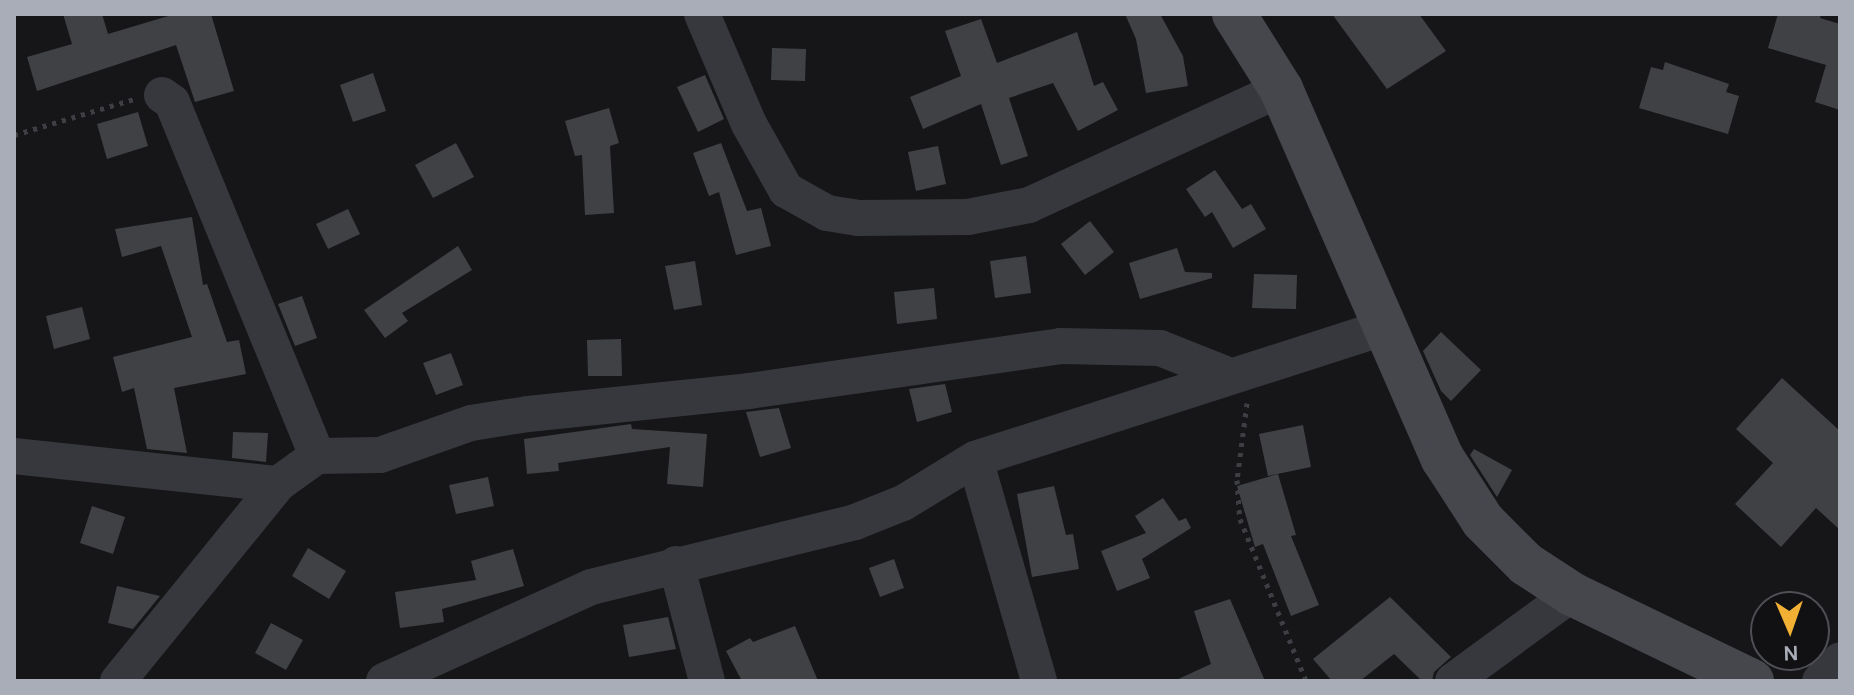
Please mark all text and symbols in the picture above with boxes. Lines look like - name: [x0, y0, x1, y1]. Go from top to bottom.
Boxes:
- north arrow: [1750, 591, 1830, 671]
- text: N: [1782, 640, 1799, 666]

